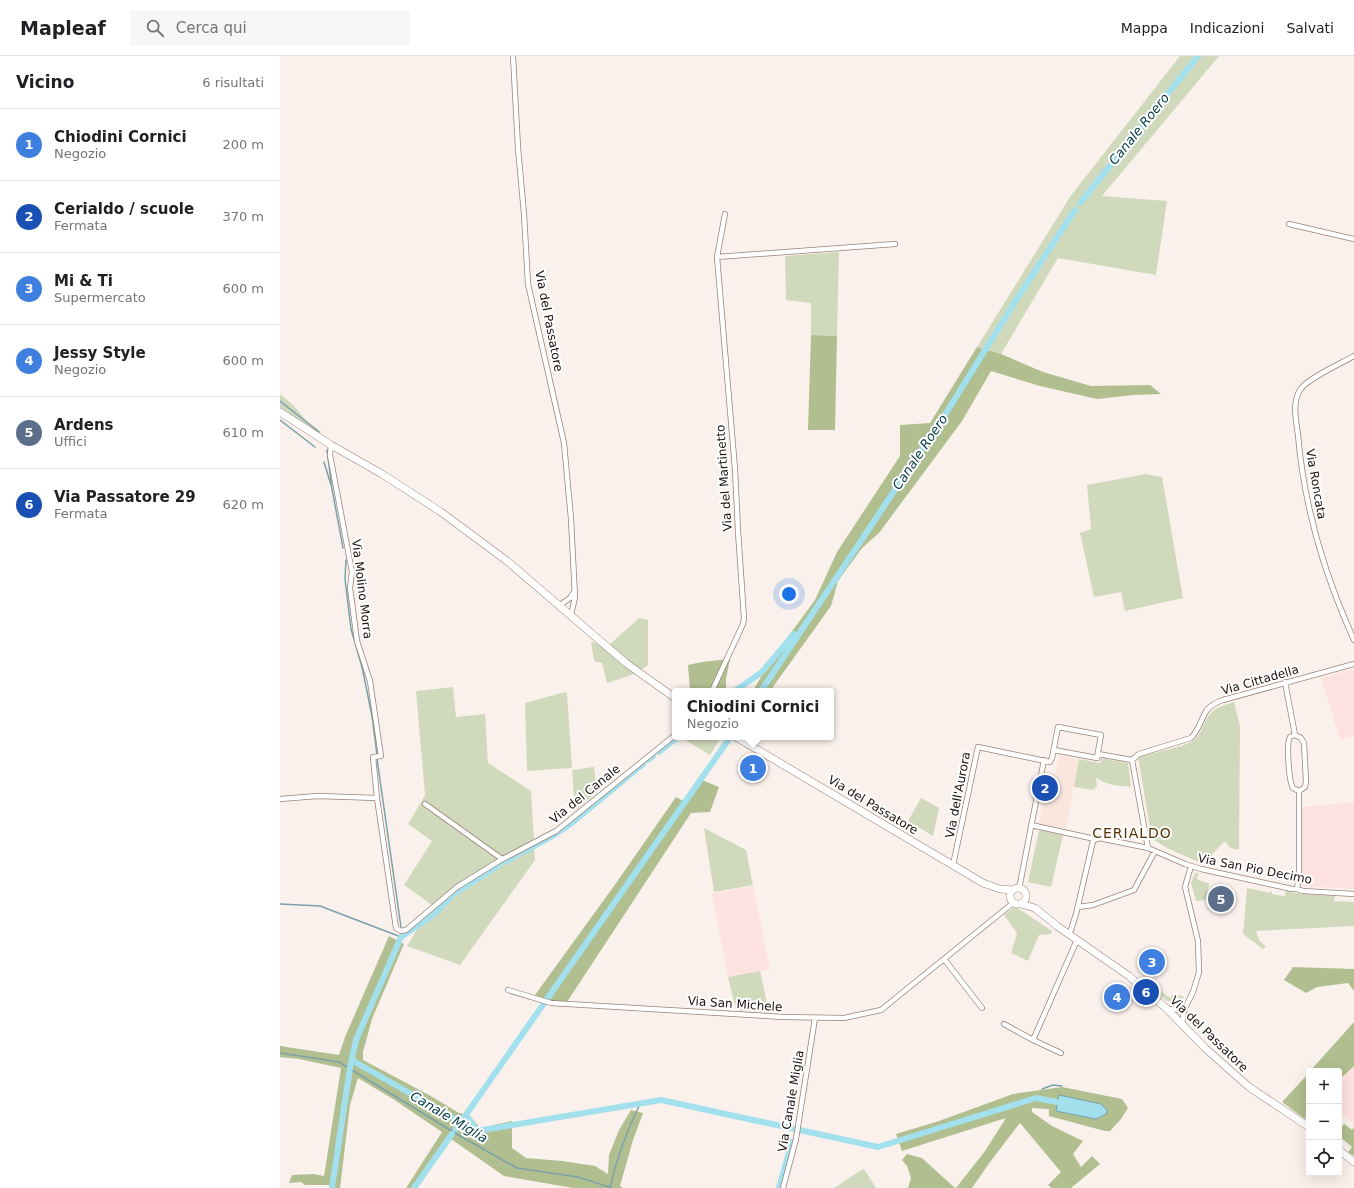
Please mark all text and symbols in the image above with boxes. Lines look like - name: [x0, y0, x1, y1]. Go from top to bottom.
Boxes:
- search box: [130, 10, 410, 46]
- text: Mapleaf: [20, 17, 106, 39]
- icon: search: [144, 17, 166, 39]
- text: Cerca qui: [176, 19, 247, 37]
- text: Mappa: [1121, 20, 1168, 36]
- text: Indicazioni: [1190, 20, 1264, 36]
- text: Salvati: [1286, 20, 1334, 36]
- text: Vicino: [16, 72, 74, 92]
- text: 6 risultati: [202, 75, 264, 90]
- water label: Canale Roero: [1106, 90, 1172, 168]
- text: Chiodini Cornici: [54, 128, 187, 146]
- text: 1: [24, 137, 34, 152]
- text: 200 m: [222, 137, 264, 152]
- text: Negozio: [54, 146, 106, 161]
- text: Cerialdo / scuole: [54, 200, 194, 218]
- text: 2: [24, 209, 34, 224]
- text: 370 m: [222, 209, 264, 224]
- text: Fermata: [54, 218, 108, 233]
- street label: Via del Passatore: [532, 269, 566, 373]
- text: Mi & Ti: [54, 272, 113, 290]
- text: 3: [24, 281, 34, 296]
- text: 600 m: [222, 281, 264, 296]
- text: Supermercato: [54, 290, 146, 305]
- text: Jessy Style: [54, 344, 146, 362]
- text: 4: [24, 353, 34, 368]
- text: 600 m: [222, 353, 264, 368]
- text: Negozio: [54, 362, 106, 377]
- water label: Canale Roero: [889, 412, 951, 492]
- text: Ardens: [54, 416, 114, 434]
- street label: Via del Martinetto: [713, 424, 735, 532]
- text: 5: [24, 425, 34, 440]
- text: 610 m: [222, 425, 264, 440]
- text: Uffici: [54, 434, 87, 449]
- street label: Via Roncata: [1303, 448, 1329, 520]
- text: Via Passatore 29: [54, 488, 196, 506]
- text: 6: [24, 497, 34, 512]
- text: 620 m: [222, 497, 264, 512]
- text: Fermata: [54, 506, 108, 521]
- street label: Via Molino Morra: [349, 538, 375, 640]
- your location: [779, 584, 799, 604]
- street label: Via Cittadella: [1220, 662, 1300, 698]
- popup: [672, 688, 834, 740]
- text: Chiodini Cornici: [687, 698, 819, 716]
- text: Negozio: [687, 716, 739, 731]
- street label: Via dell'Aurora: [943, 751, 973, 839]
- pin: 1: [740, 753, 766, 783]
- street label: Via del Canale: [547, 761, 623, 827]
- street label: Via del Passatore: [825, 773, 921, 837]
- pin: 2: [1032, 773, 1058, 803]
- district label: CERIALDO: [1092, 825, 1172, 841]
- street label: Via San Pio Decimo: [1197, 851, 1313, 887]
- pin: 5: [1208, 884, 1234, 914]
- pin: 3: [1139, 947, 1165, 977]
- pin: 6: [1133, 977, 1159, 1007]
- pin: 4: [1104, 982, 1130, 1012]
- street label: Via del Passatore: [1167, 993, 1251, 1075]
- street label: Via San Michele: [687, 994, 783, 1014]
- street label: Via Canale Miglia: [775, 1049, 807, 1153]
- map controls: [1306, 1068, 1342, 1176]
- button: +: [1306, 1068, 1342, 1104]
- water label: Canale Miglia: [408, 1088, 490, 1146]
- button: −: [1306, 1104, 1342, 1140]
- button: locate: [1306, 1140, 1342, 1176]

